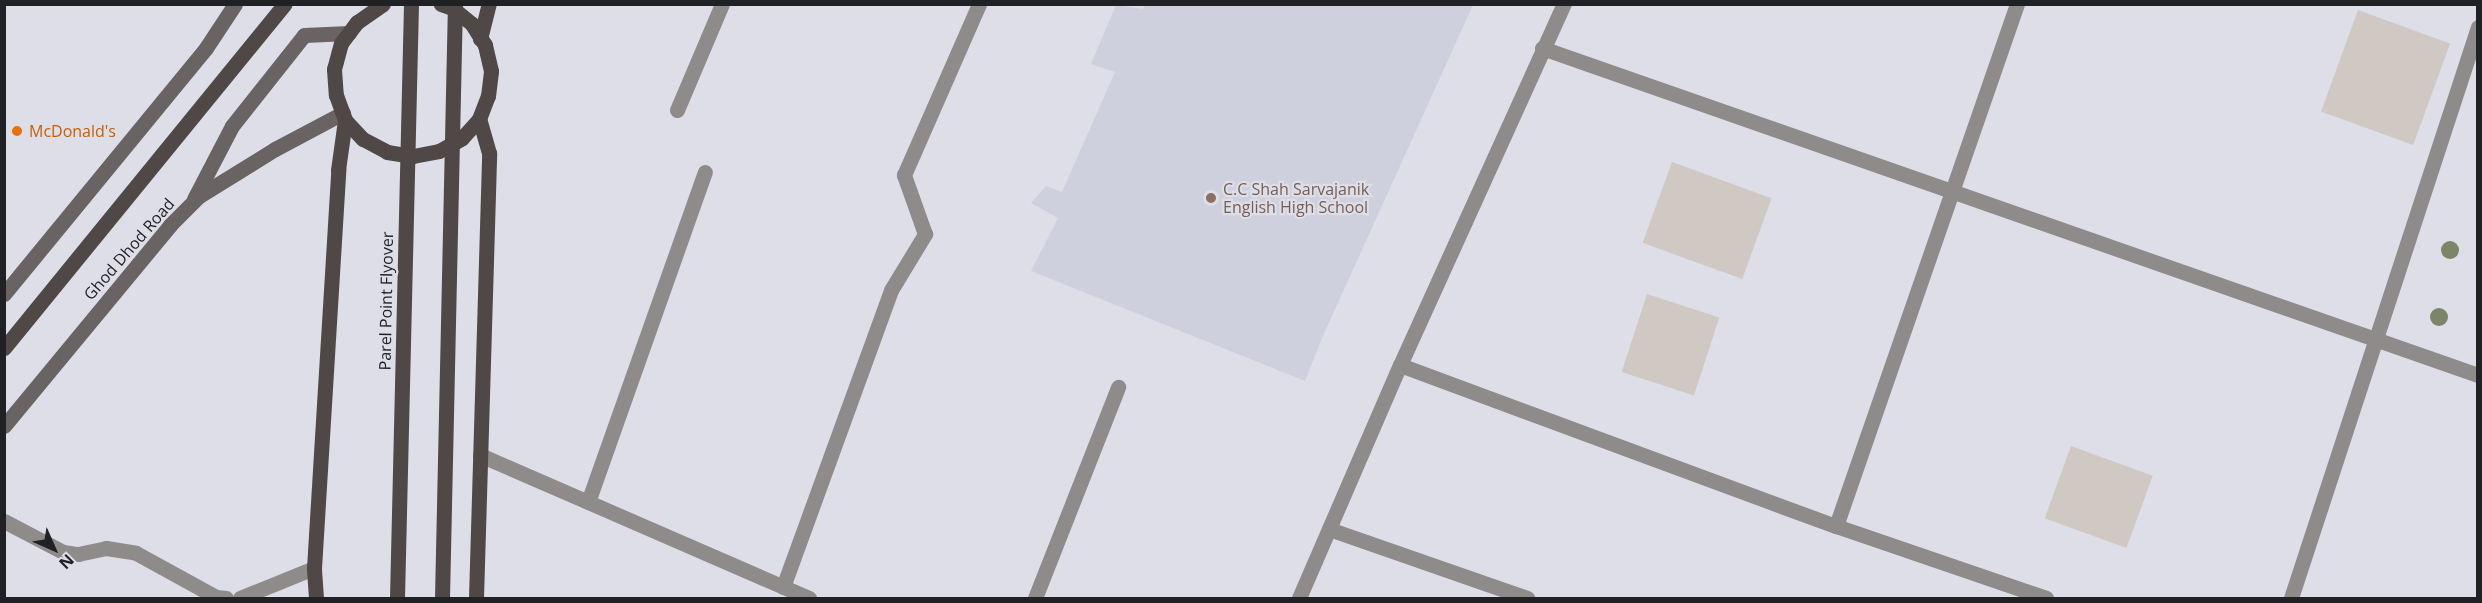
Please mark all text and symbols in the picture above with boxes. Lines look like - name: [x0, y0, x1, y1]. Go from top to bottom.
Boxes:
- place label: McDonald's: [29, 121, 116, 141]
- marker: McDonald's: [10, 124, 24, 138]
- place label: C.C Shah Sarvajanik English High School: [1223, 179, 1369, 217]
- marker: C.C Shah Sarvajanik English High School: [1204, 191, 1218, 205]
- street label: Ghod Dhod Road: [80, 194, 178, 304]
- street label: Parel Point Flyover: [375, 232, 397, 370]
- north arrow: [24, 519, 84, 579]
- text: N: [54, 549, 79, 574]

